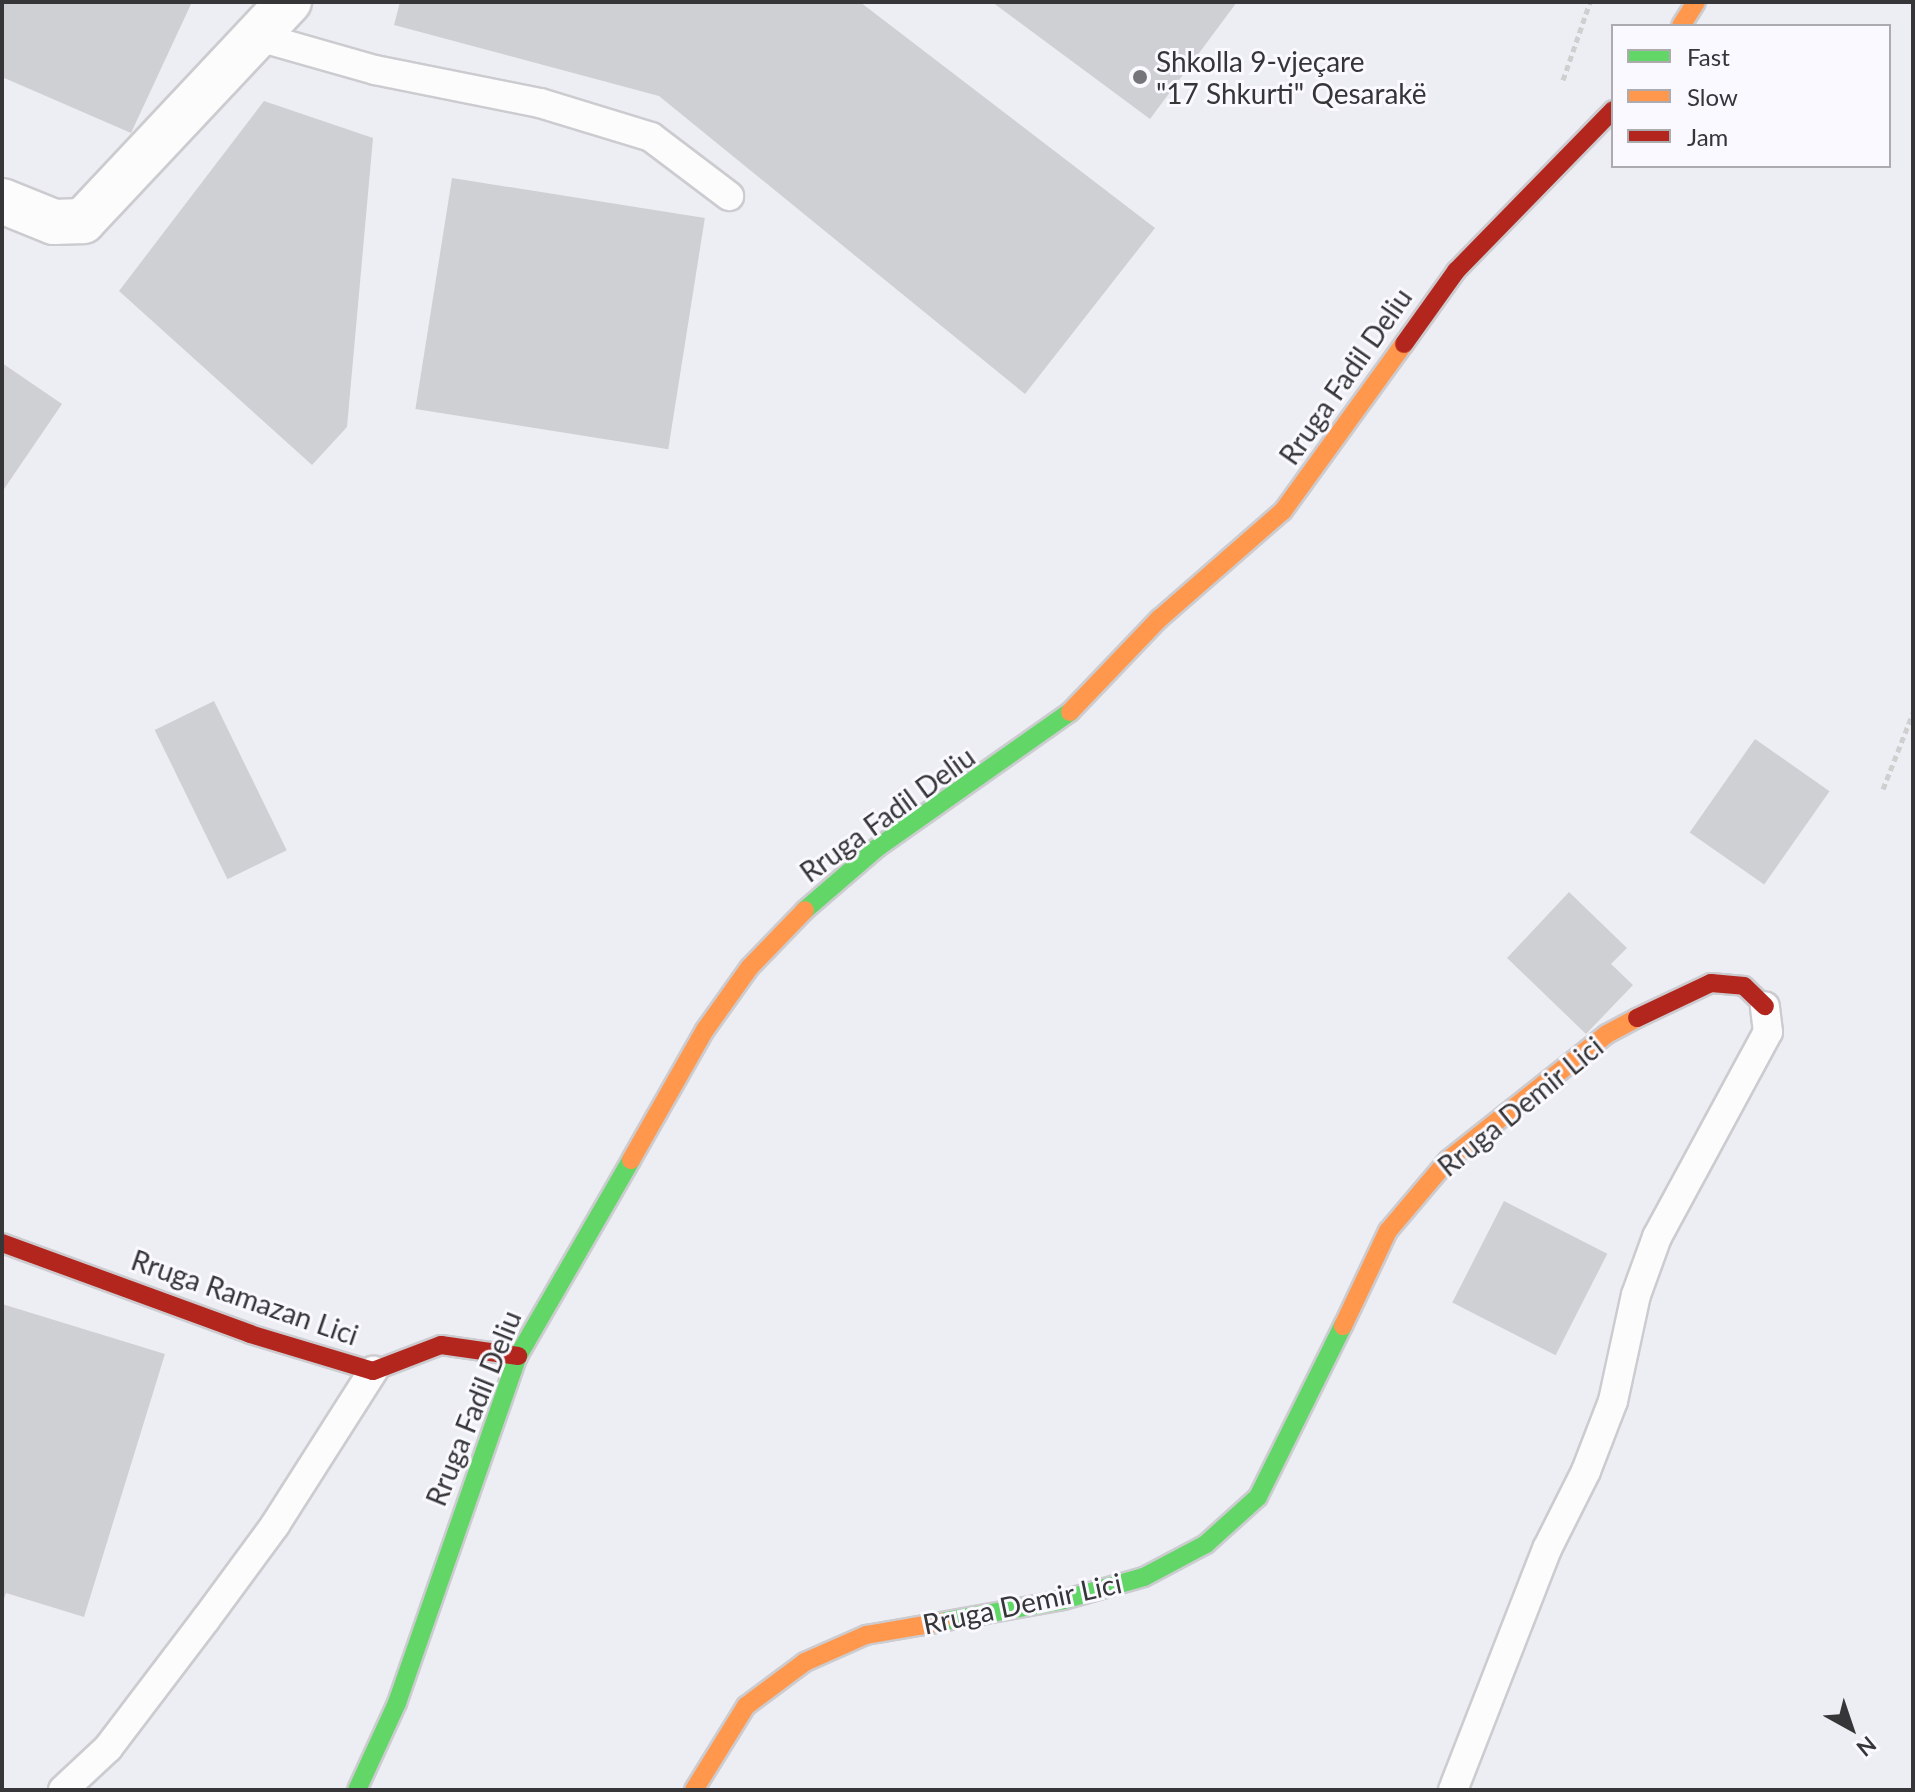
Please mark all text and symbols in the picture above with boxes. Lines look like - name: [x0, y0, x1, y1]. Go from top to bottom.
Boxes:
- legend: [1611, 24, 1891, 168]
- text: Fast: [1687, 42, 1730, 71]
- place label: Shkolla 9-vjeçare "17 Shkurti" Qesarakë: [1156, 44, 1427, 110]
- marker: Shkolla 9-vjeçare "17 Shkurti" Qesarakë: [1131, 68, 1149, 86]
- text: Slow: [1687, 82, 1738, 111]
- text: Jam: [1687, 122, 1728, 151]
- street label: Rruga Fadil Deliu: [1272, 281, 1418, 471]
- street label: Rruga Fadil Deliu: [793, 739, 981, 889]
- street label: Rruga Demir Lici: [1431, 1029, 1609, 1183]
- street label: Rruga Ramazan Lici: [127, 1242, 363, 1352]
- street label: Rruga Fadil Deliu: [419, 1305, 527, 1511]
- street label: Rruga Demir Lici: [919, 1565, 1125, 1641]
- north arrow: [1811, 1688, 1891, 1768]
- text: N: [1852, 1731, 1882, 1763]

